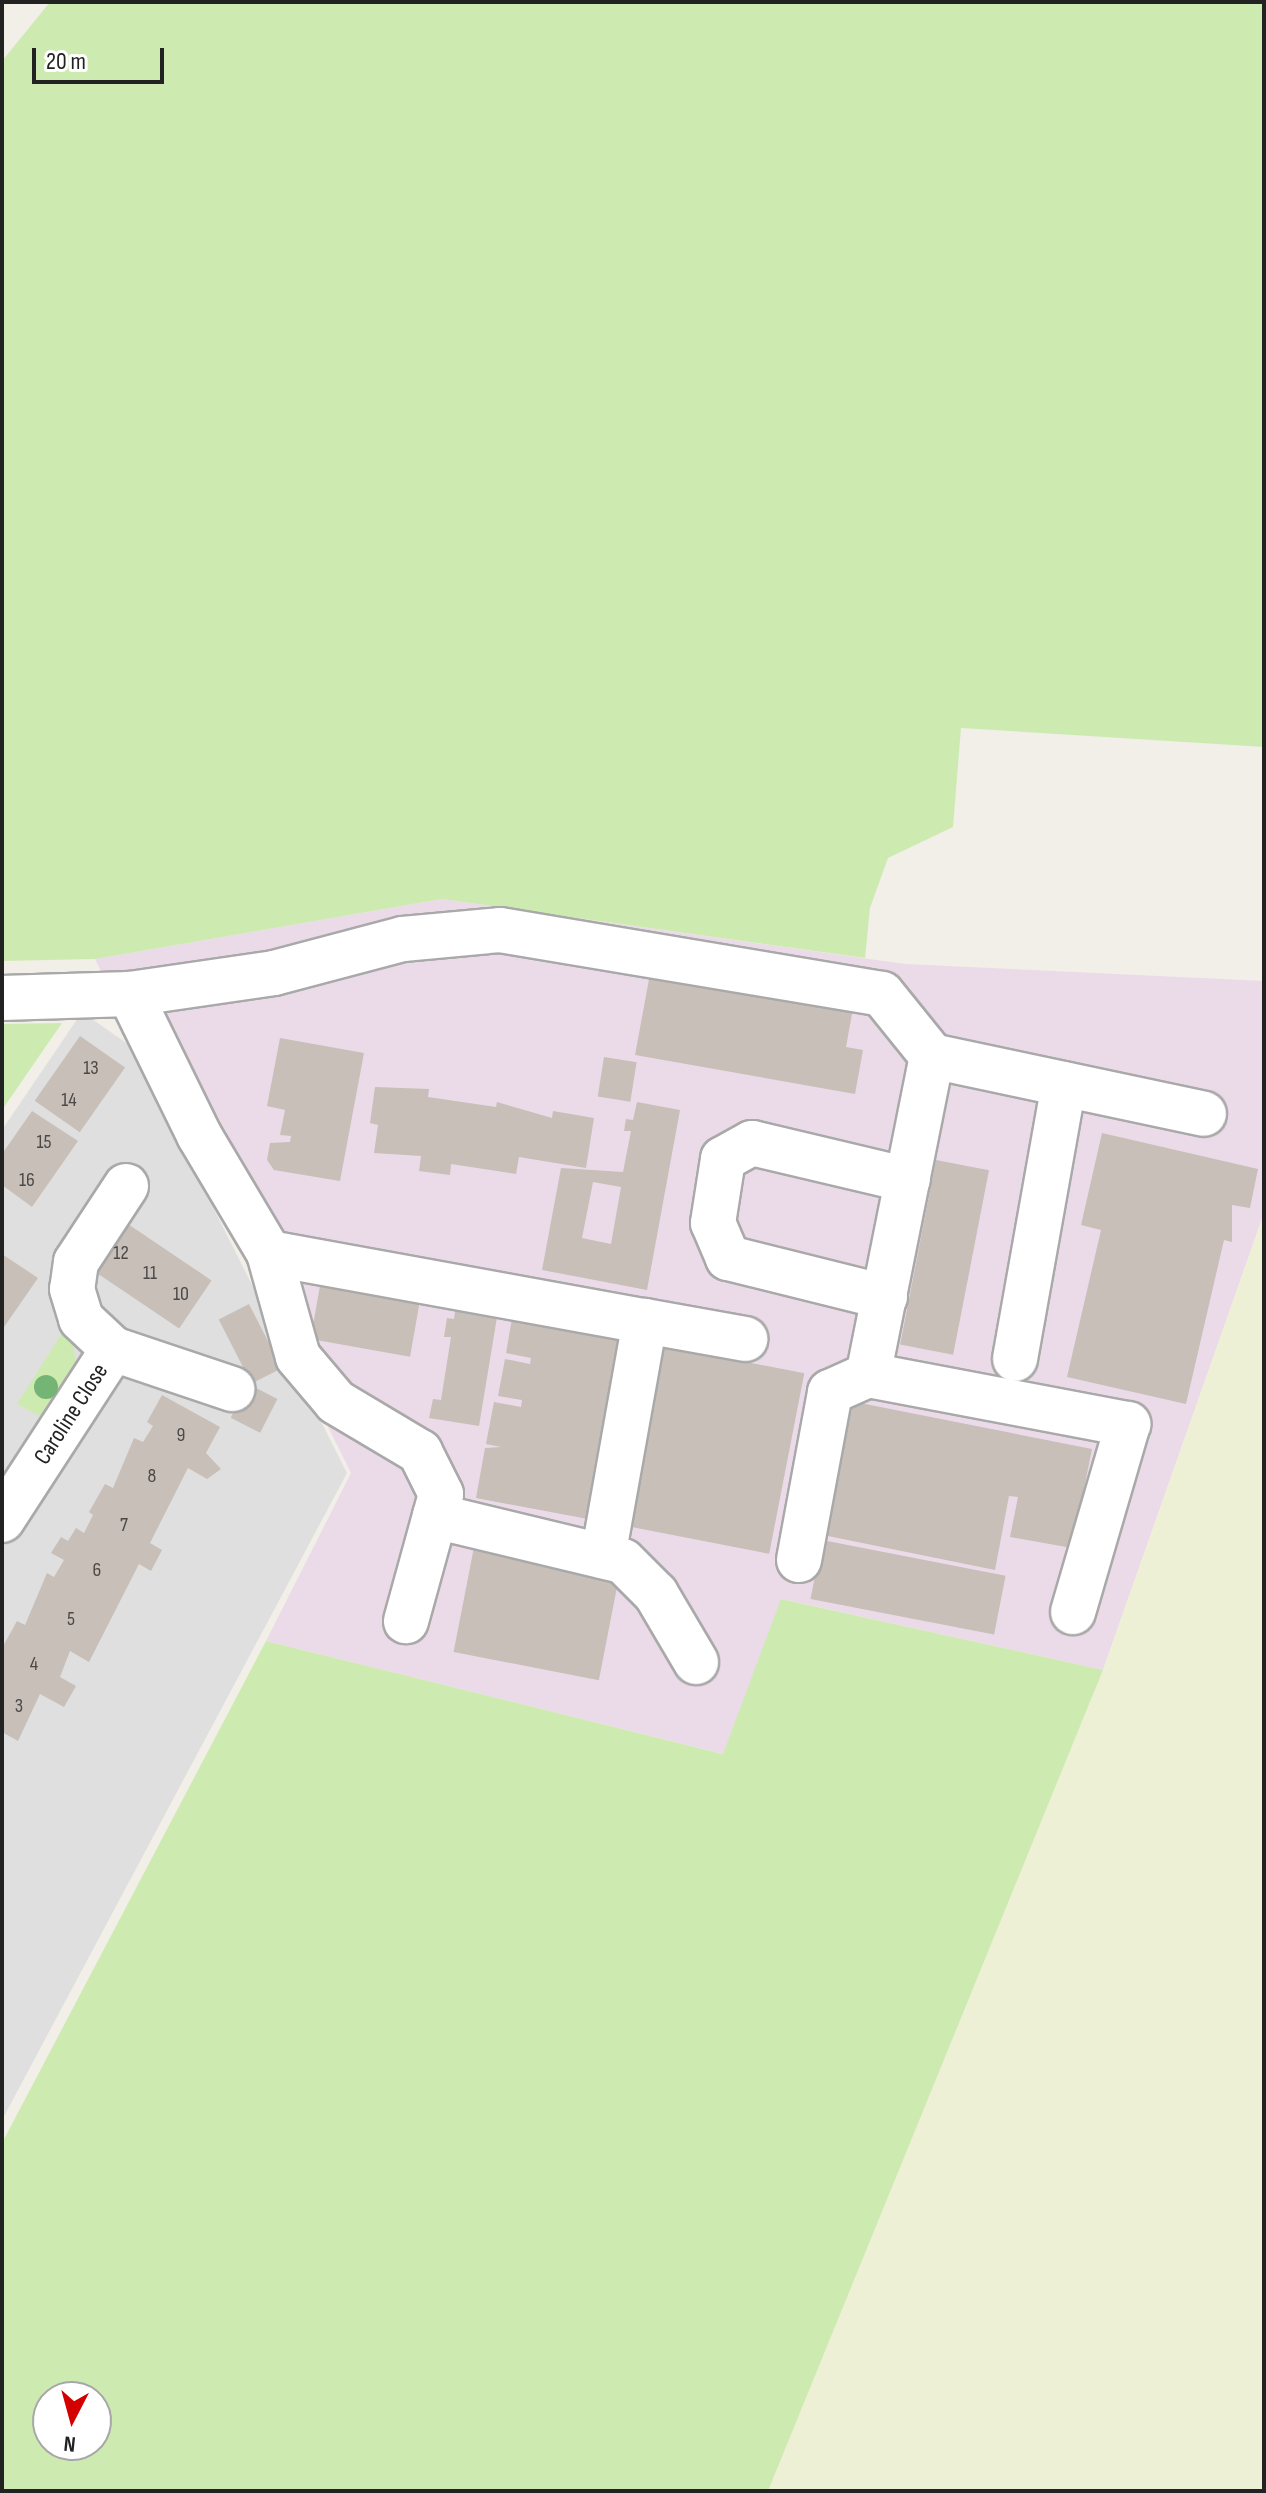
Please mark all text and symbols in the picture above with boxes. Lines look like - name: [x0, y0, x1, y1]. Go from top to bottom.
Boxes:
- scale bar: [36, 32, 168, 82]
- text: 20 m: [46, 47, 86, 76]
- house number: 13: [83, 1056, 99, 1080]
- house number: 14: [61, 1088, 77, 1112]
- house number: 15: [36, 1130, 52, 1154]
- house number: 16: [19, 1168, 35, 1192]
- house number: 12: [113, 1241, 129, 1265]
- house number: 11: [143, 1261, 157, 1285]
- house number: 10: [173, 1282, 189, 1306]
- street label: Caroline Close: [28, 1358, 114, 1470]
- house number: 9: [177, 1423, 185, 1447]
- house number: 8: [148, 1464, 156, 1488]
- house number: 7: [120, 1513, 128, 1537]
- house number: 6: [93, 1558, 101, 1582]
- house number: 5: [67, 1607, 75, 1631]
- house number: 4: [30, 1652, 38, 1676]
- house number: 3: [15, 1694, 23, 1718]
- north arrow: [32, 2381, 112, 2461]
- text: N: [62, 2429, 77, 2457]

